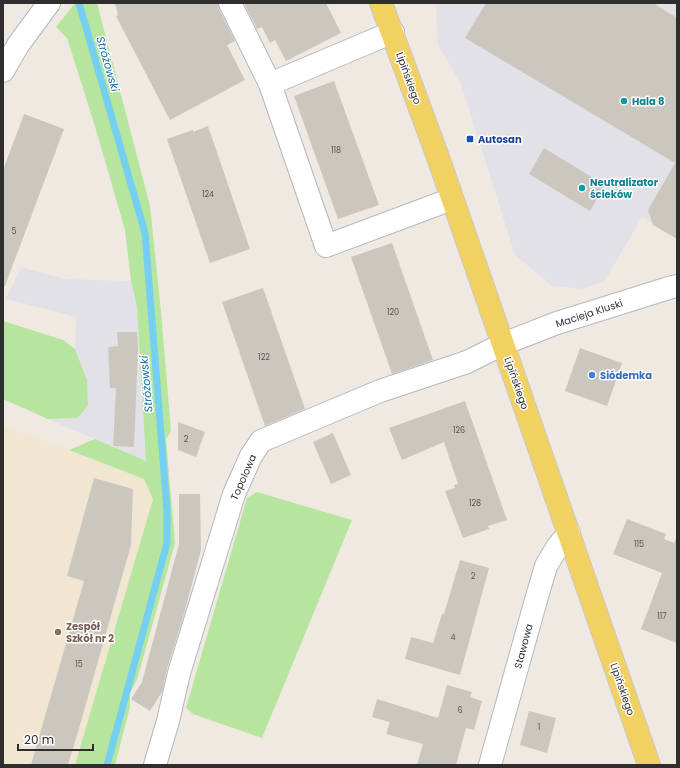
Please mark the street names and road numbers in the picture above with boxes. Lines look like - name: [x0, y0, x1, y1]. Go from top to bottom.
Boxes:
- street label: Lipińskiego: [392, 50, 425, 106]
- street label: Macieja Kluski: [554, 296, 625, 331]
- street label: Lipińskiego: [501, 355, 533, 411]
- street label: Topolowa: [227, 452, 260, 503]
- street label: Stawowa: [510, 622, 537, 670]
- street label: Lipińskiego: [607, 661, 639, 717]

